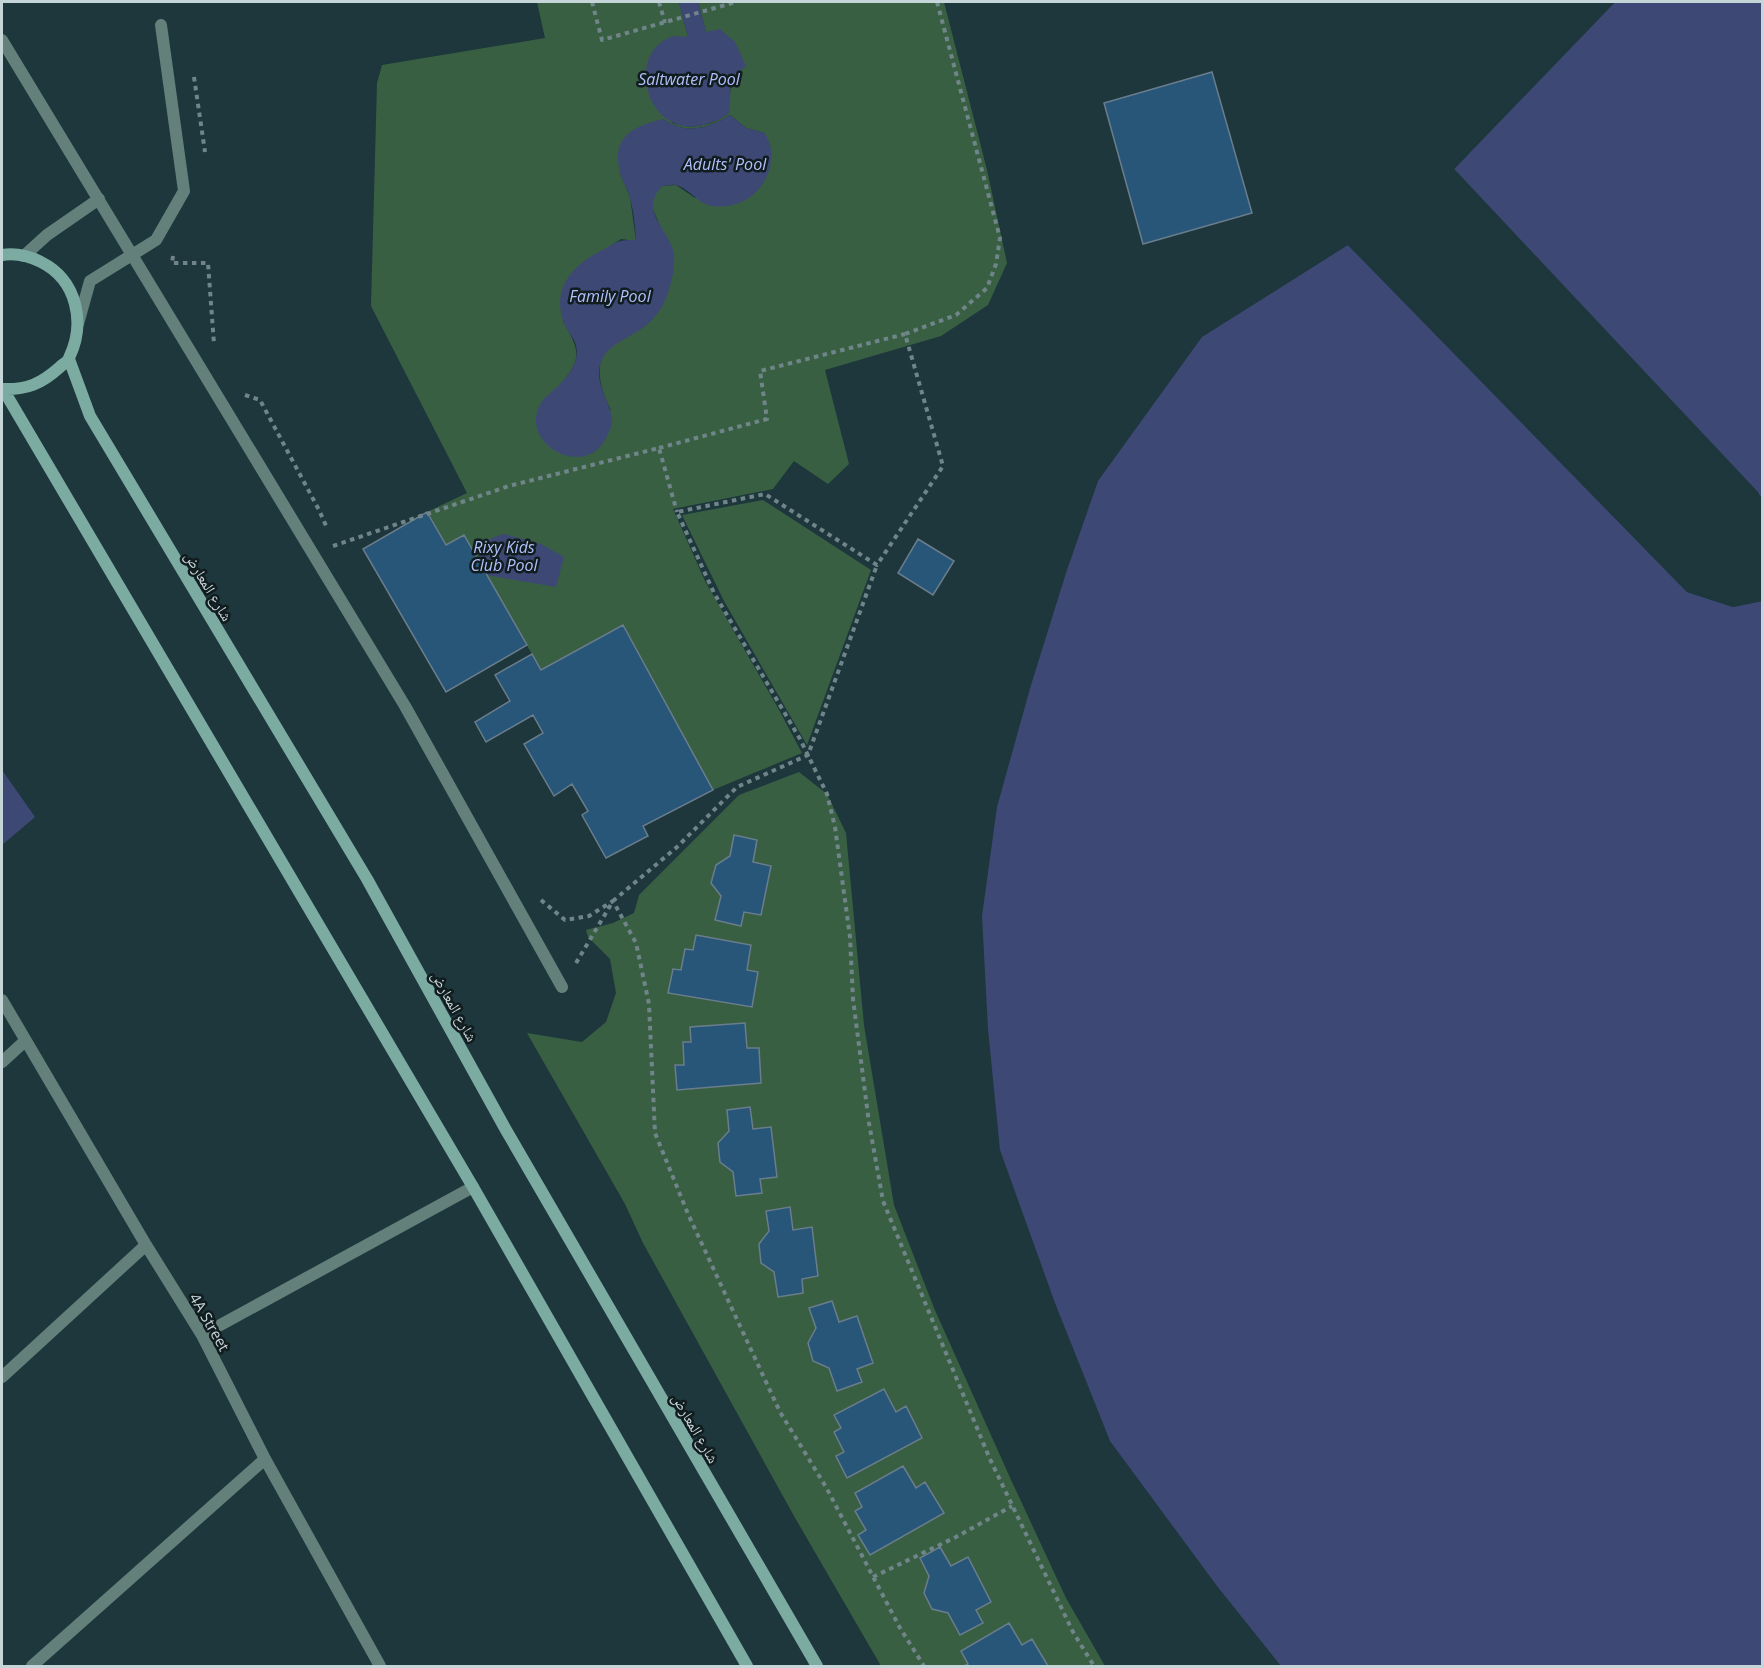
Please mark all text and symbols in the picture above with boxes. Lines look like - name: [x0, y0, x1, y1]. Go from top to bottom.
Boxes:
- water label: Saltwater Pool: [638, 68, 741, 90]
- water label: Adults' Pool: [683, 153, 767, 175]
- water label: Family Pool: [569, 285, 652, 307]
- water label: Rixy Kids Club Pool: [470, 536, 539, 576]
- street label: شارع المعارض: [180, 548, 238, 625]
- street label: شارع المعارض: [427, 967, 483, 1045]
- street label: 4A Street: [185, 1289, 235, 1355]
- street label: شارع المعارض: [667, 1389, 724, 1467]

